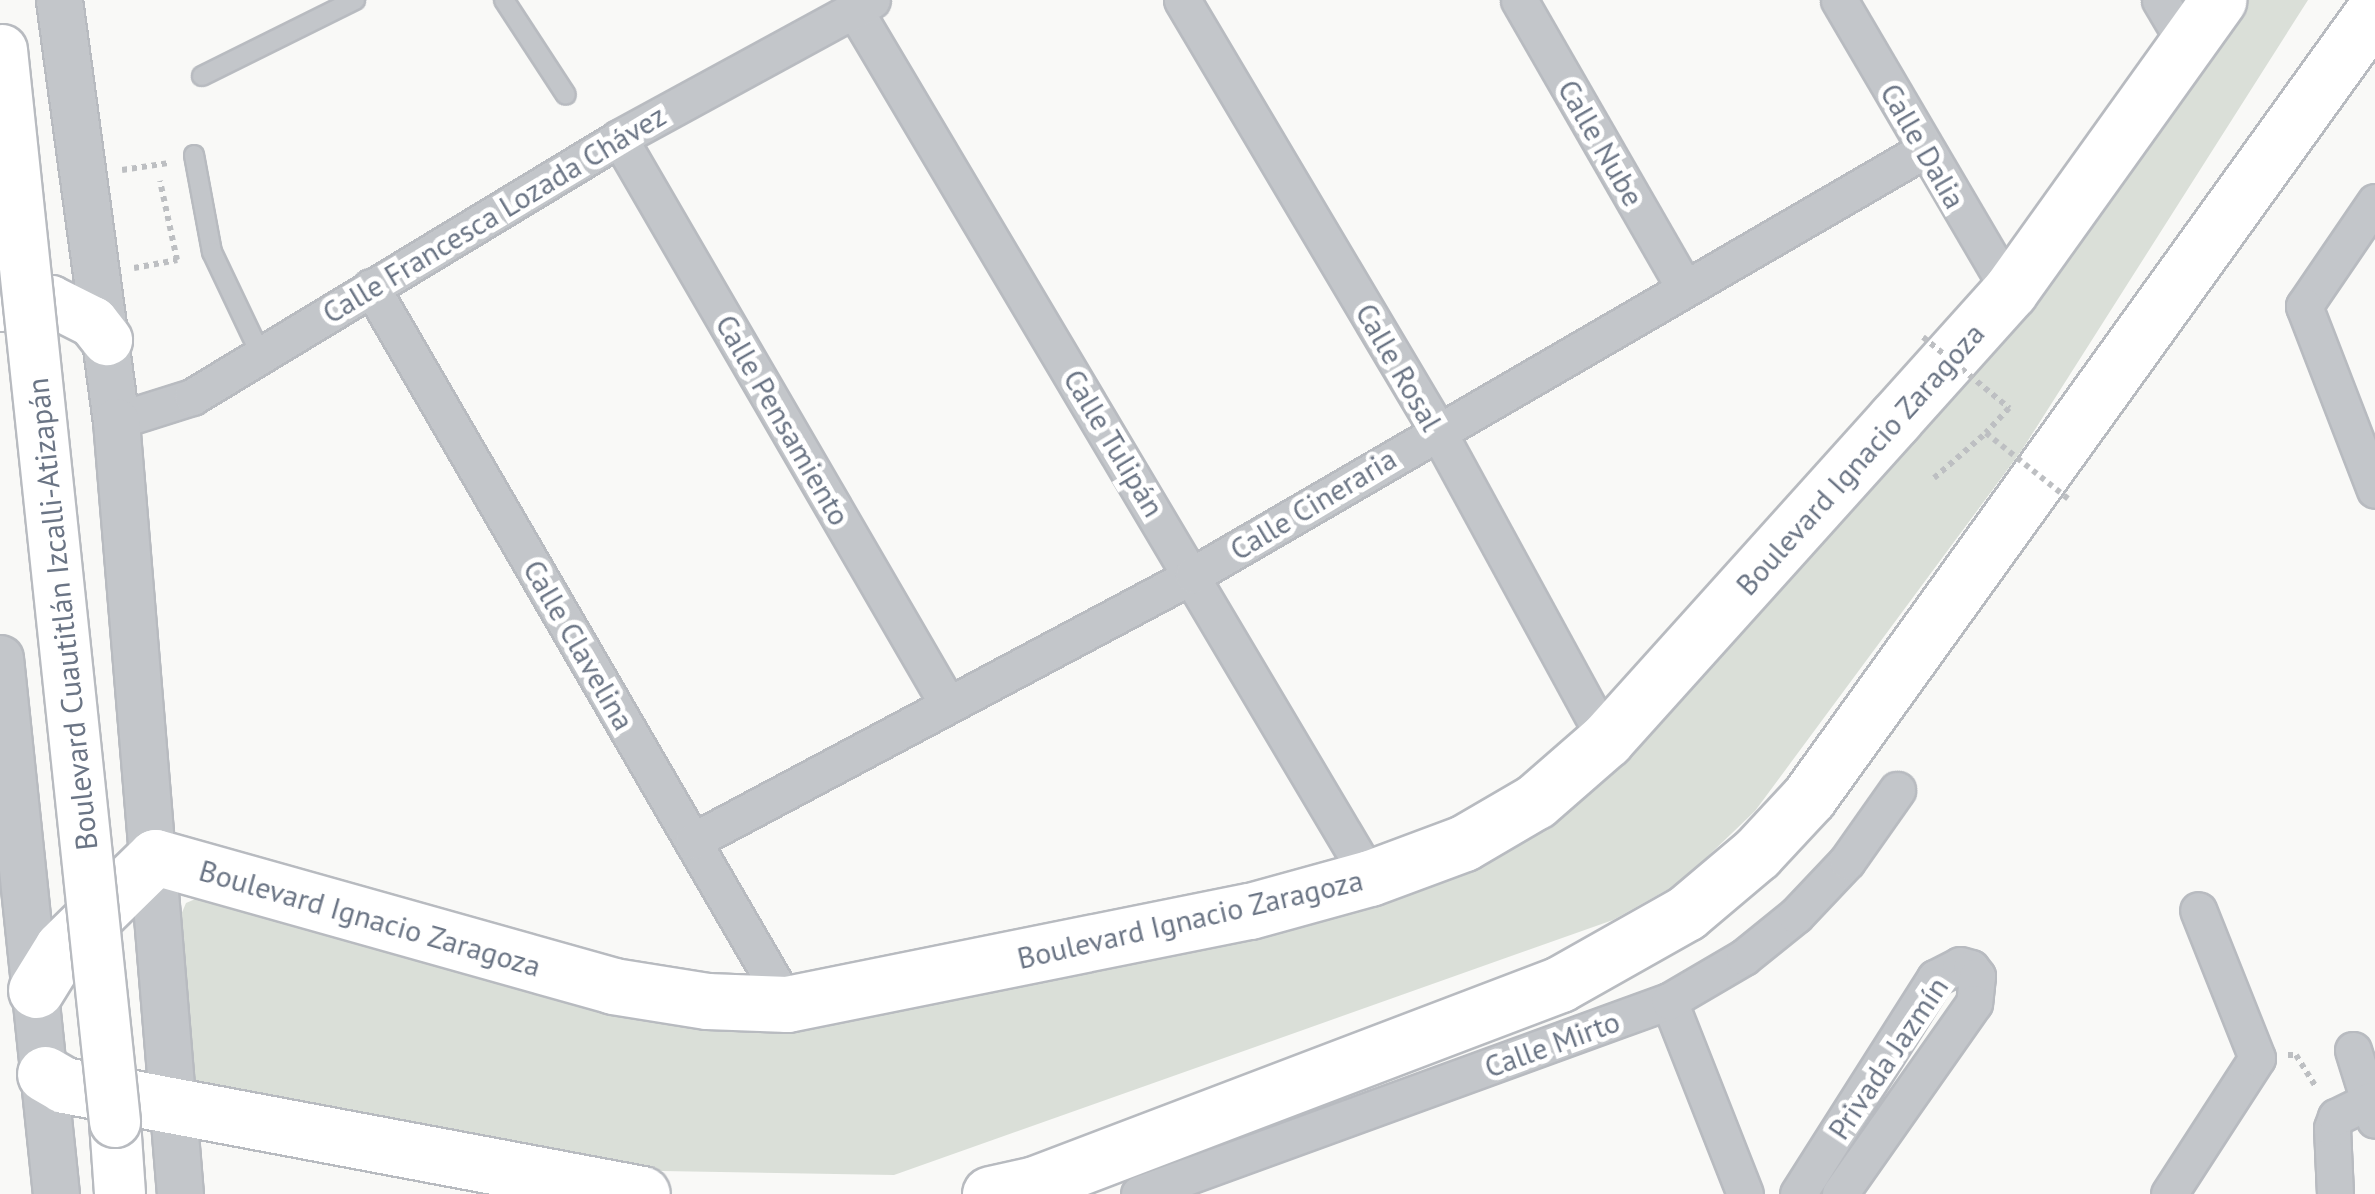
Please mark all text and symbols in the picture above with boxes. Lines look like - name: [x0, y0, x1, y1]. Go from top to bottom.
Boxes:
- street label: Calle Nube: [1550, 73, 1652, 213]
- street label: Calle Dalia: [1873, 77, 1973, 215]
- street label: Calle Francesca Lozada Chávez: [316, 97, 672, 331]
- street label: Calle Rosal: [1348, 297, 1450, 437]
- street label: Calle Pensamiento: [708, 308, 858, 532]
- street label: Boulevard Ignacio Zaragoza: [1728, 315, 1992, 603]
- street label: Calle Tulipán: [1056, 362, 1172, 524]
- street label: Boulevard Cuautitlán Izcalli-Atizapán: [19, 376, 105, 852]
- street label: Calle Cineraria: [1223, 440, 1403, 568]
- street label: Calle Clavelina: [516, 554, 642, 736]
- street label: Boulevard Ignacio Zaragoza: [195, 852, 545, 984]
- street label: Boulevard Ignacio Zaragoza: [1013, 862, 1367, 976]
- street label: Privada Jazmín: [1820, 970, 1956, 1146]
- street label: Calle Mirto: [1480, 1003, 1624, 1085]

